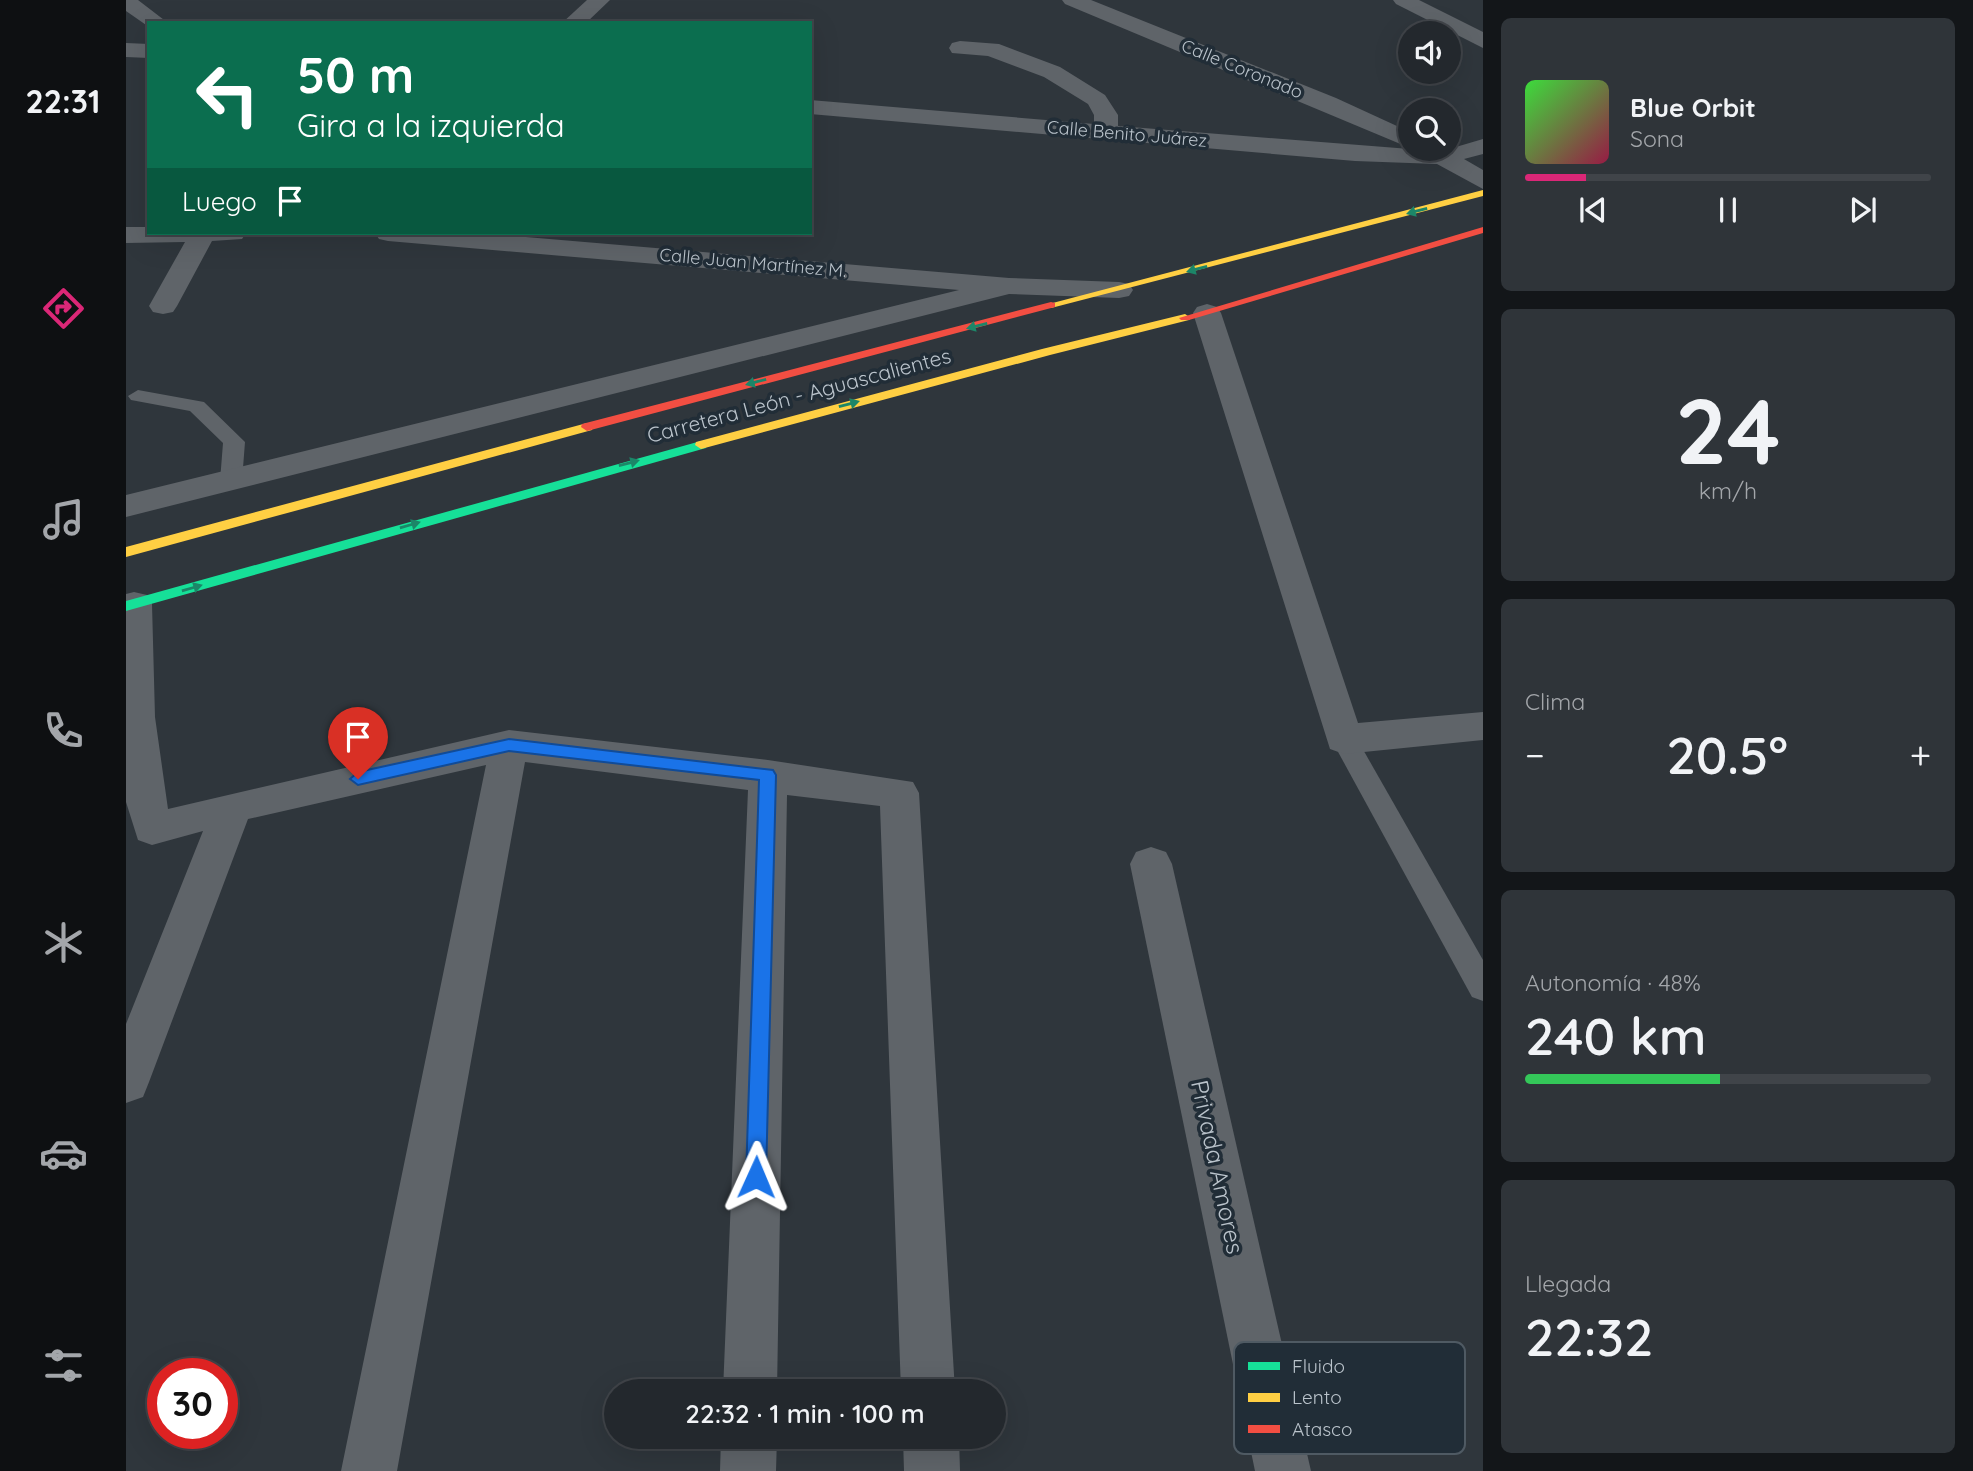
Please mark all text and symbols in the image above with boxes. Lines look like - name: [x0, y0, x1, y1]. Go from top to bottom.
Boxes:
- map controls: [1398, 21, 1461, 161]
- button: sound: [1398, 21, 1461, 84]
- street label: Calle Coronado: [1178, 34, 1306, 103]
- text: 50 m: [297, 44, 414, 105]
- icon: left: [182, 49, 273, 140]
- text: 22:31: [26, 81, 100, 121]
- text: Blue Orbit: [1630, 91, 1756, 124]
- button: search: [1398, 98, 1461, 161]
- text: Gira a la izquierda: [297, 105, 565, 145]
- street label: Calle Benito Juárez: [1046, 115, 1208, 152]
- text: Sona: [1630, 124, 1684, 153]
- icon: arrive: [271, 182, 309, 220]
- text: Luego: [182, 185, 257, 218]
- icon: previous: [1574, 191, 1612, 229]
- icon: pause: [1709, 191, 1747, 229]
- icon: next: [1844, 191, 1882, 229]
- one-way arrow: [1406, 206, 1427, 216]
- street label: Calle Juan Martínez M.: [659, 243, 847, 282]
- one-way arrow: [1186, 264, 1208, 275]
- icon: directions: [39, 284, 88, 333]
- one-way arrow: [966, 321, 988, 332]
- street label: Carretera León - Aguascalientes: [644, 342, 953, 448]
- text: 24: [1675, 373, 1781, 487]
- one-way arrow: [745, 377, 767, 388]
- one-way arrow: [839, 399, 860, 409]
- one-way arrow: [619, 458, 640, 468]
- text: km/h: [1699, 476, 1757, 505]
- icon: music: [39, 495, 88, 544]
- one-way arrow: [400, 520, 421, 530]
- one-way arrow: [181, 582, 202, 592]
- text: Clima: [1525, 687, 1585, 716]
- icon: phone: [39, 706, 88, 755]
- pin: [328, 707, 388, 779]
- icon: arrive: [339, 718, 377, 756]
- text: 20.5°: [1666, 722, 1788, 787]
- text: −: [1525, 731, 1545, 779]
- text: +: [1910, 731, 1931, 779]
- icon: climate: [39, 918, 88, 967]
- text: Autonomía · 48%: [1525, 968, 1701, 997]
- text: 240 km: [1525, 1003, 1706, 1068]
- street label: Privada Amores: [1185, 1077, 1251, 1256]
- icon: car: [39, 1129, 88, 1178]
- position arrow: [719, 1140, 793, 1214]
- text: Llegada: [1525, 1269, 1611, 1298]
- text: 22:32: [1525, 1304, 1653, 1369]
- icon: filters: [39, 1341, 88, 1390]
- legend: [1234, 1342, 1465, 1454]
- text: Fluido: [1292, 1354, 1345, 1378]
- speed limit sign: 30: [147, 1358, 238, 1449]
- text: Lento: [1292, 1385, 1342, 1409]
- text: 22:32 · 1 min · 100 m: [685, 1397, 925, 1430]
- text: Atasco: [1292, 1417, 1352, 1441]

